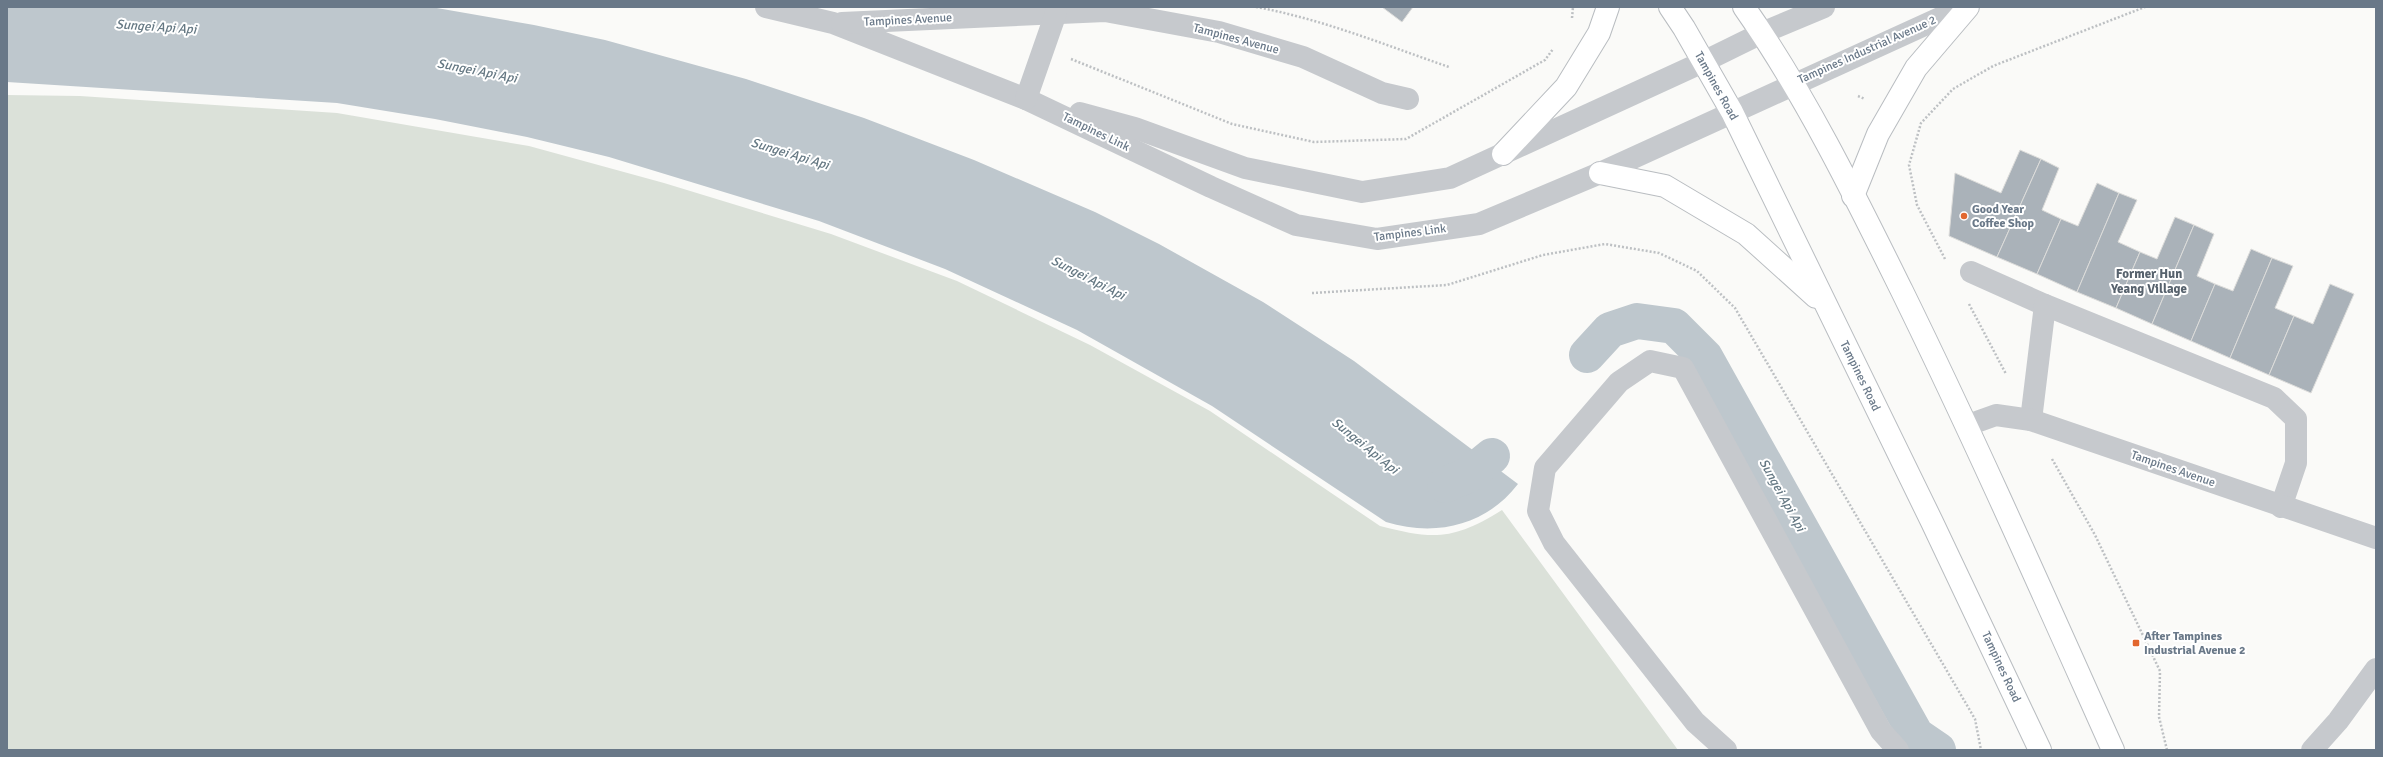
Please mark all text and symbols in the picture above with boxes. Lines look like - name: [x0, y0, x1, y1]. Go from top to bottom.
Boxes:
- street label: Tampines Avenue: [864, 10, 952, 30]
- street label: Tampines Industrial Avenue 2: [1795, 13, 1939, 87]
- water label: Sungei Api Api: [115, 16, 198, 38]
- street label: Tampines Avenue: [1191, 20, 1281, 58]
- street label: Tampines Road: [1691, 49, 1741, 123]
- water label: Sungei Api Api: [436, 55, 520, 87]
- street label: Tampines Link: [1060, 109, 1132, 155]
- water label: Sungei Api Api: [749, 135, 832, 174]
- place label: Good Year Coffee Shop: [1972, 202, 2034, 231]
- marker: Good Year Coffee Shop: [1959, 211, 1969, 221]
- street label: Tampines Link: [1373, 221, 1447, 245]
- water label: Sungei Api Api: [1048, 253, 1129, 304]
- district label: Former Hun Yeang Village: [2110, 266, 2188, 297]
- street label: Tampines Road: [1837, 338, 1883, 414]
- water label: Sungei Api Api: [1329, 414, 1403, 479]
- street label: Tampines Avenue: [2129, 448, 2217, 490]
- water label: Sungei Api Api: [1755, 456, 1809, 535]
- street label: Tampines Road: [1978, 629, 2024, 705]
- place label: After Tampines Industrial Avenue 2: [2144, 629, 2246, 658]
- marker: After Tampines Industrial Avenue 2: [2131, 638, 2141, 648]

